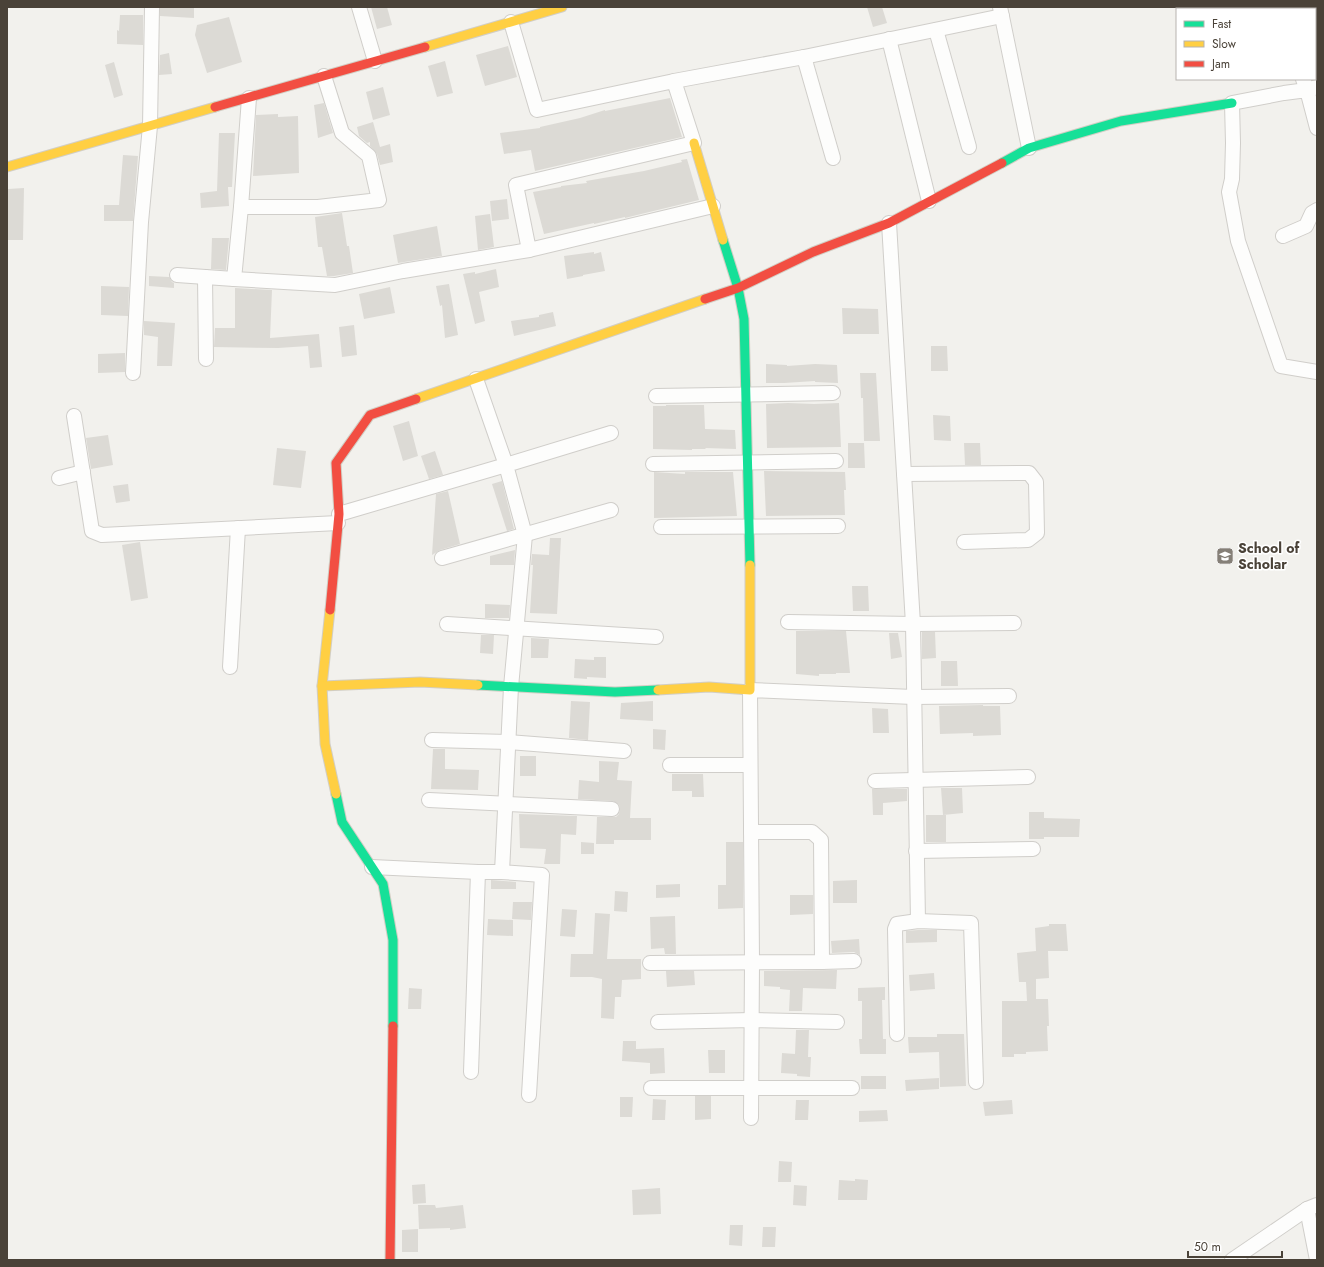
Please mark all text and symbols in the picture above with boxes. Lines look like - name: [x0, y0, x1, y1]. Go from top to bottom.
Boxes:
- legend: [1176, 8, 1316, 80]
- text: Fast: [1212, 15, 1231, 33]
- text: Slow: [1212, 35, 1237, 53]
- text: Jam: [1210, 55, 1230, 73]
- place label: School of Scholar: [1238, 538, 1300, 574]
- school or university icon: School of Scholar: [1215, 546, 1235, 566]
- scale bar: [1188, 1233, 1282, 1259]
- text: 50 m: [1194, 1238, 1221, 1256]

